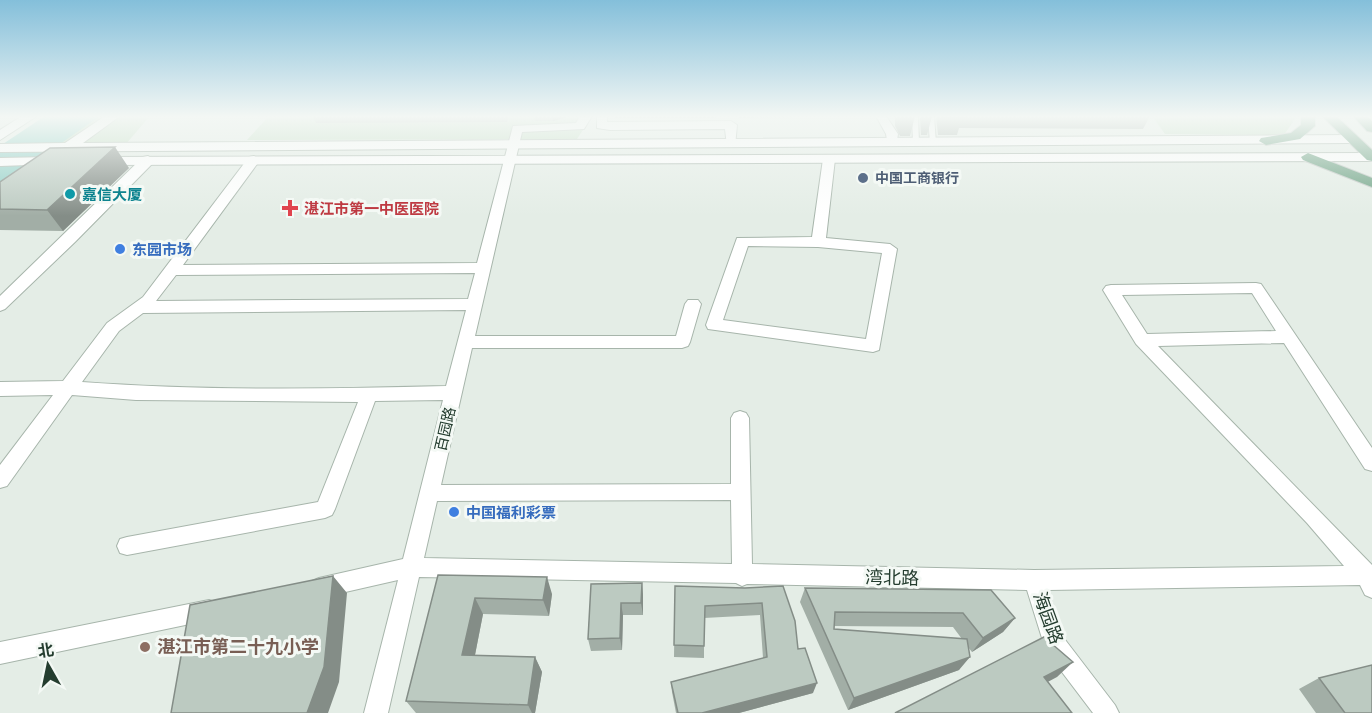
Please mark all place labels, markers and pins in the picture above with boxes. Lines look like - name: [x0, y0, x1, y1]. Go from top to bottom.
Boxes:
- place label: 中国工商银行: [875, 170, 959, 186]
- marker: 中国工商银行: [856, 171, 870, 185]
- place label: 嘉信大厦: [82, 186, 142, 203]
- marker: 嘉信大厦: [63, 187, 77, 201]
- marker: 湛江市第一中医医院: [281, 199, 299, 217]
- place label: 湛江市第一中医医院: [304, 200, 439, 217]
- place label: 东园市场: [132, 241, 192, 258]
- marker: 东园市场: [113, 242, 127, 256]
- place label: 中国福利彩票: [466, 504, 556, 521]
- marker: 中国福利彩票: [447, 505, 461, 519]
- place label: 湛江市第二十九小学: [157, 637, 319, 657]
- marker: 湛江市第二十九小学: [138, 640, 152, 654]

